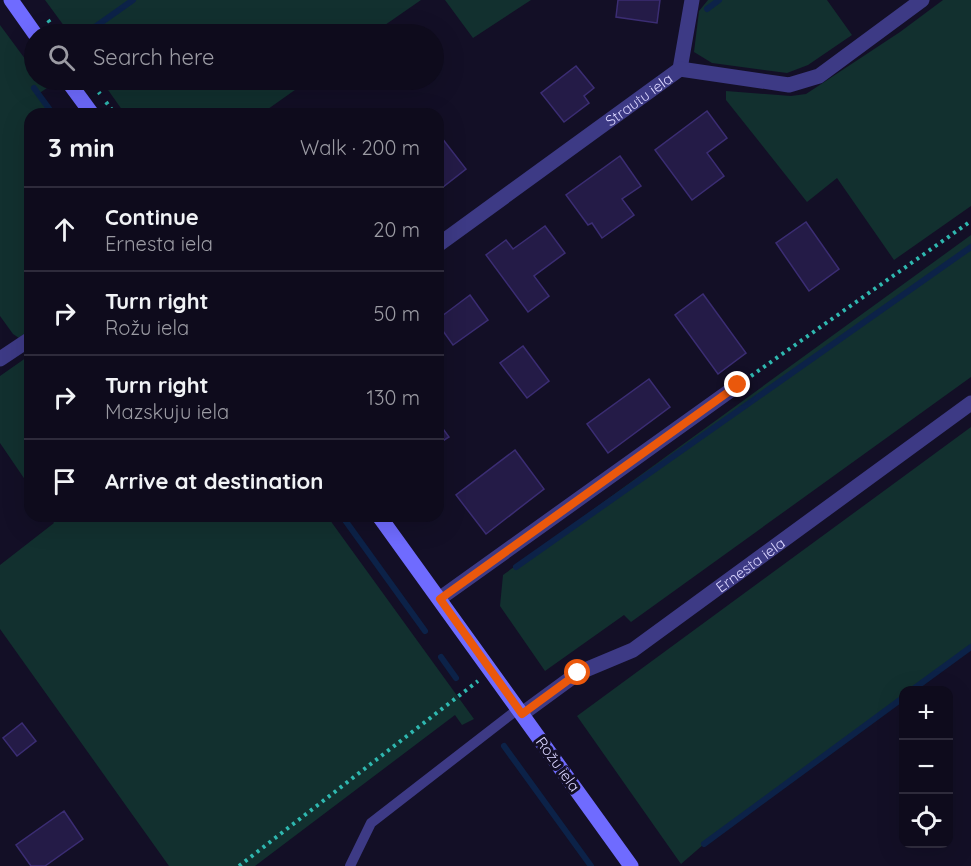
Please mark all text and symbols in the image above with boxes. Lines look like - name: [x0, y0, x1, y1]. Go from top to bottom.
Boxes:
- search box: [24, 24, 444, 90]
- icon: search: [45, 41, 78, 74]
- text: Search here: [93, 43, 214, 71]
- street label: Strautu iela: [601, 68, 676, 130]
- text: 3 min: [48, 131, 115, 164]
- text: Walk · 200 m: [300, 135, 420, 160]
- text: Continue: [105, 203, 199, 231]
- icon: ahead: [48, 213, 81, 246]
- text: 20 m: [373, 217, 420, 242]
- text: Ernesta iela: [105, 231, 213, 256]
- text: Turn right: [105, 287, 209, 315]
- icon: right: [48, 297, 81, 330]
- text: 50 m: [374, 301, 420, 326]
- text: Rožu iela: [105, 315, 189, 340]
- text: Turn right: [105, 371, 209, 399]
- route end: [724, 371, 750, 397]
- icon: right: [48, 381, 81, 414]
- text: 130 m: [367, 385, 420, 410]
- text: Mazskuju iela: [105, 399, 229, 424]
- icon: arrive: [48, 465, 81, 498]
- text: Arrive at destination: [105, 467, 323, 495]
- street label: Ernesta iela: [712, 533, 788, 596]
- route start: [564, 659, 590, 685]
- map controls: [899, 686, 953, 848]
- button: +: [899, 686, 953, 740]
- street label: Rožu iela: [532, 733, 584, 795]
- button: −: [899, 740, 953, 794]
- button: locate: [899, 794, 953, 848]

